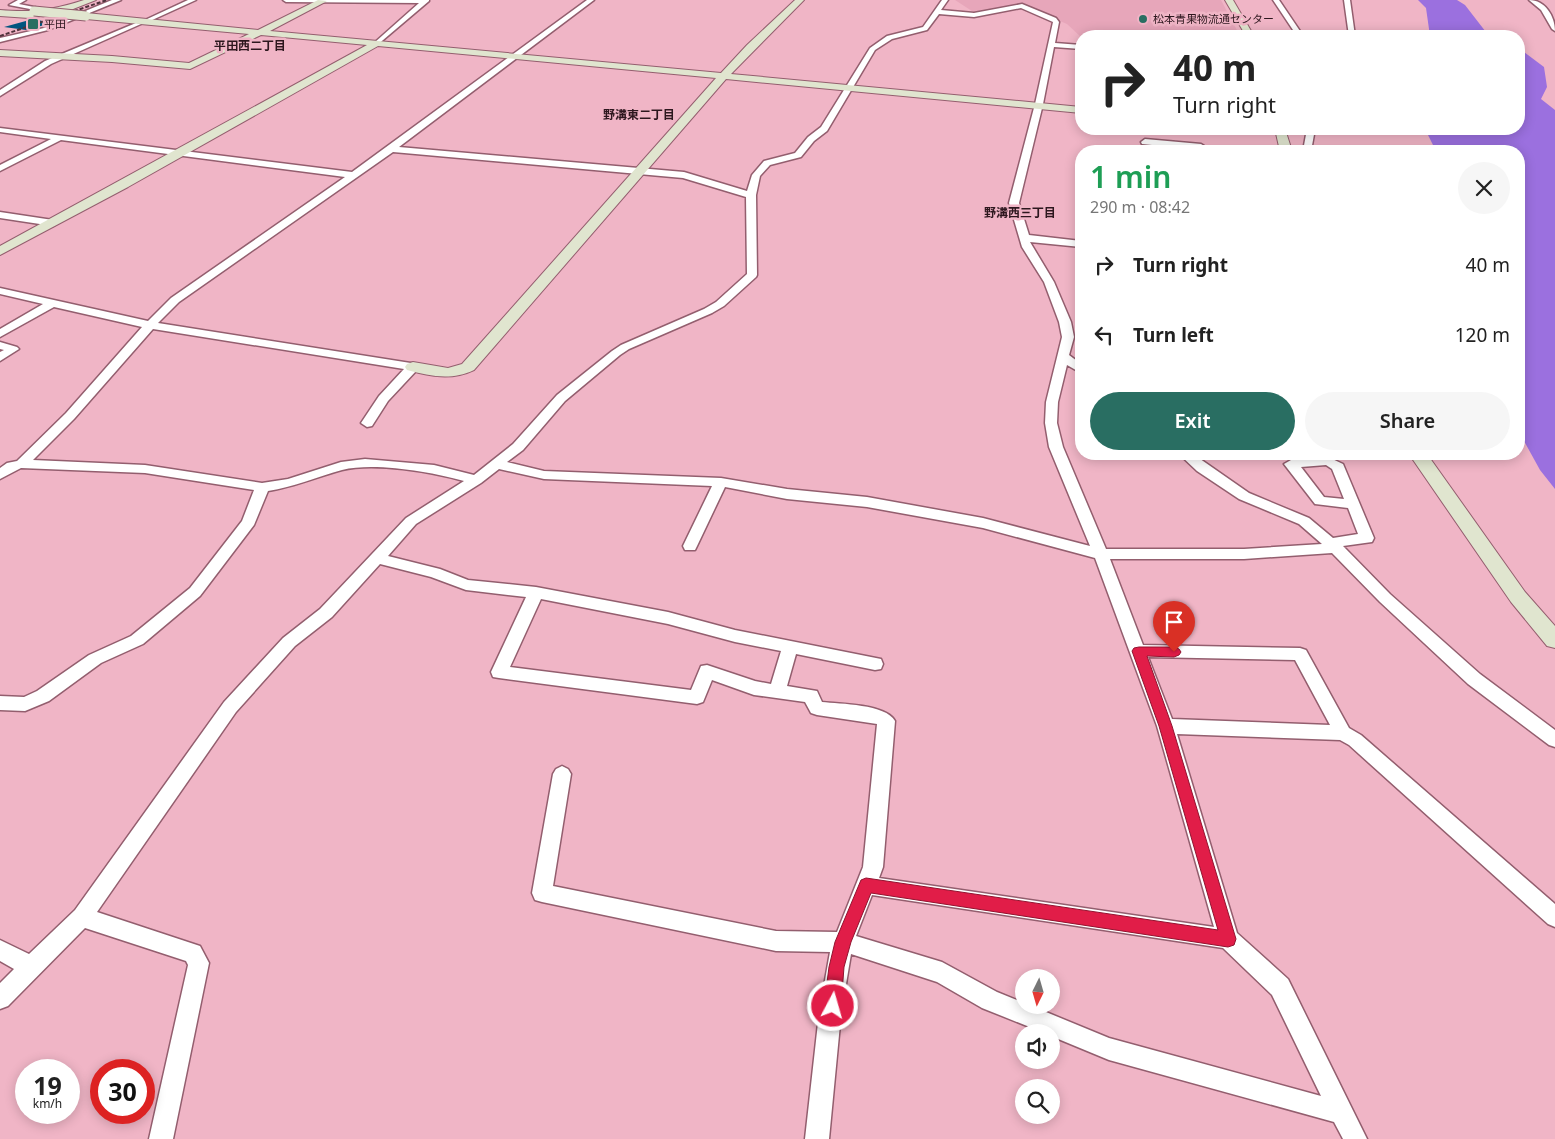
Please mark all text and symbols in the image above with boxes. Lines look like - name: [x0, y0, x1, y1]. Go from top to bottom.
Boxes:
- place label: 松本青果物流通センター: [1153, 11, 1274, 26]
- marker: 松本青果物流通センター: [1137, 13, 1149, 25]
- place label: 平田: [44, 16, 66, 31]
- marker: 平田: [26, 17, 40, 31]
- district label: 平田西二丁目: [214, 37, 286, 54]
- text: 40 m: [1173, 44, 1256, 91]
- icon: right: [1090, 50, 1155, 115]
- text: Turn right: [1173, 89, 1276, 119]
- district label: 野溝東二丁目: [603, 106, 675, 123]
- text: 1 min: [1090, 156, 1171, 197]
- button: close: [1458, 162, 1510, 214]
- text: 290 m · 08:42: [1090, 196, 1190, 218]
- district label: 野溝西三丁目: [984, 204, 1056, 221]
- icon: right: [1090, 251, 1118, 279]
- text: Turn right: [1133, 252, 1228, 278]
- text: 40 m: [1466, 252, 1510, 278]
- icon: left: [1090, 321, 1118, 349]
- text: Turn left: [1133, 322, 1214, 348]
- text: 120 m: [1455, 322, 1510, 348]
- button: Exit: [1090, 392, 1295, 450]
- button: Share: [1305, 392, 1510, 450]
- pin: [1153, 601, 1195, 652]
- icon: arrive: [1160, 608, 1188, 636]
- north arrow: [1015, 969, 1060, 1014]
- map controls: [1015, 969, 1060, 1124]
- position arrow: [806, 979, 858, 1031]
- button: sound: [1015, 1024, 1060, 1069]
- speed limit sign: 30: [90, 1059, 155, 1124]
- text: 19: [33, 1068, 62, 1102]
- button: search: [1015, 1079, 1060, 1124]
- text: km/h: [33, 1095, 62, 1112]

